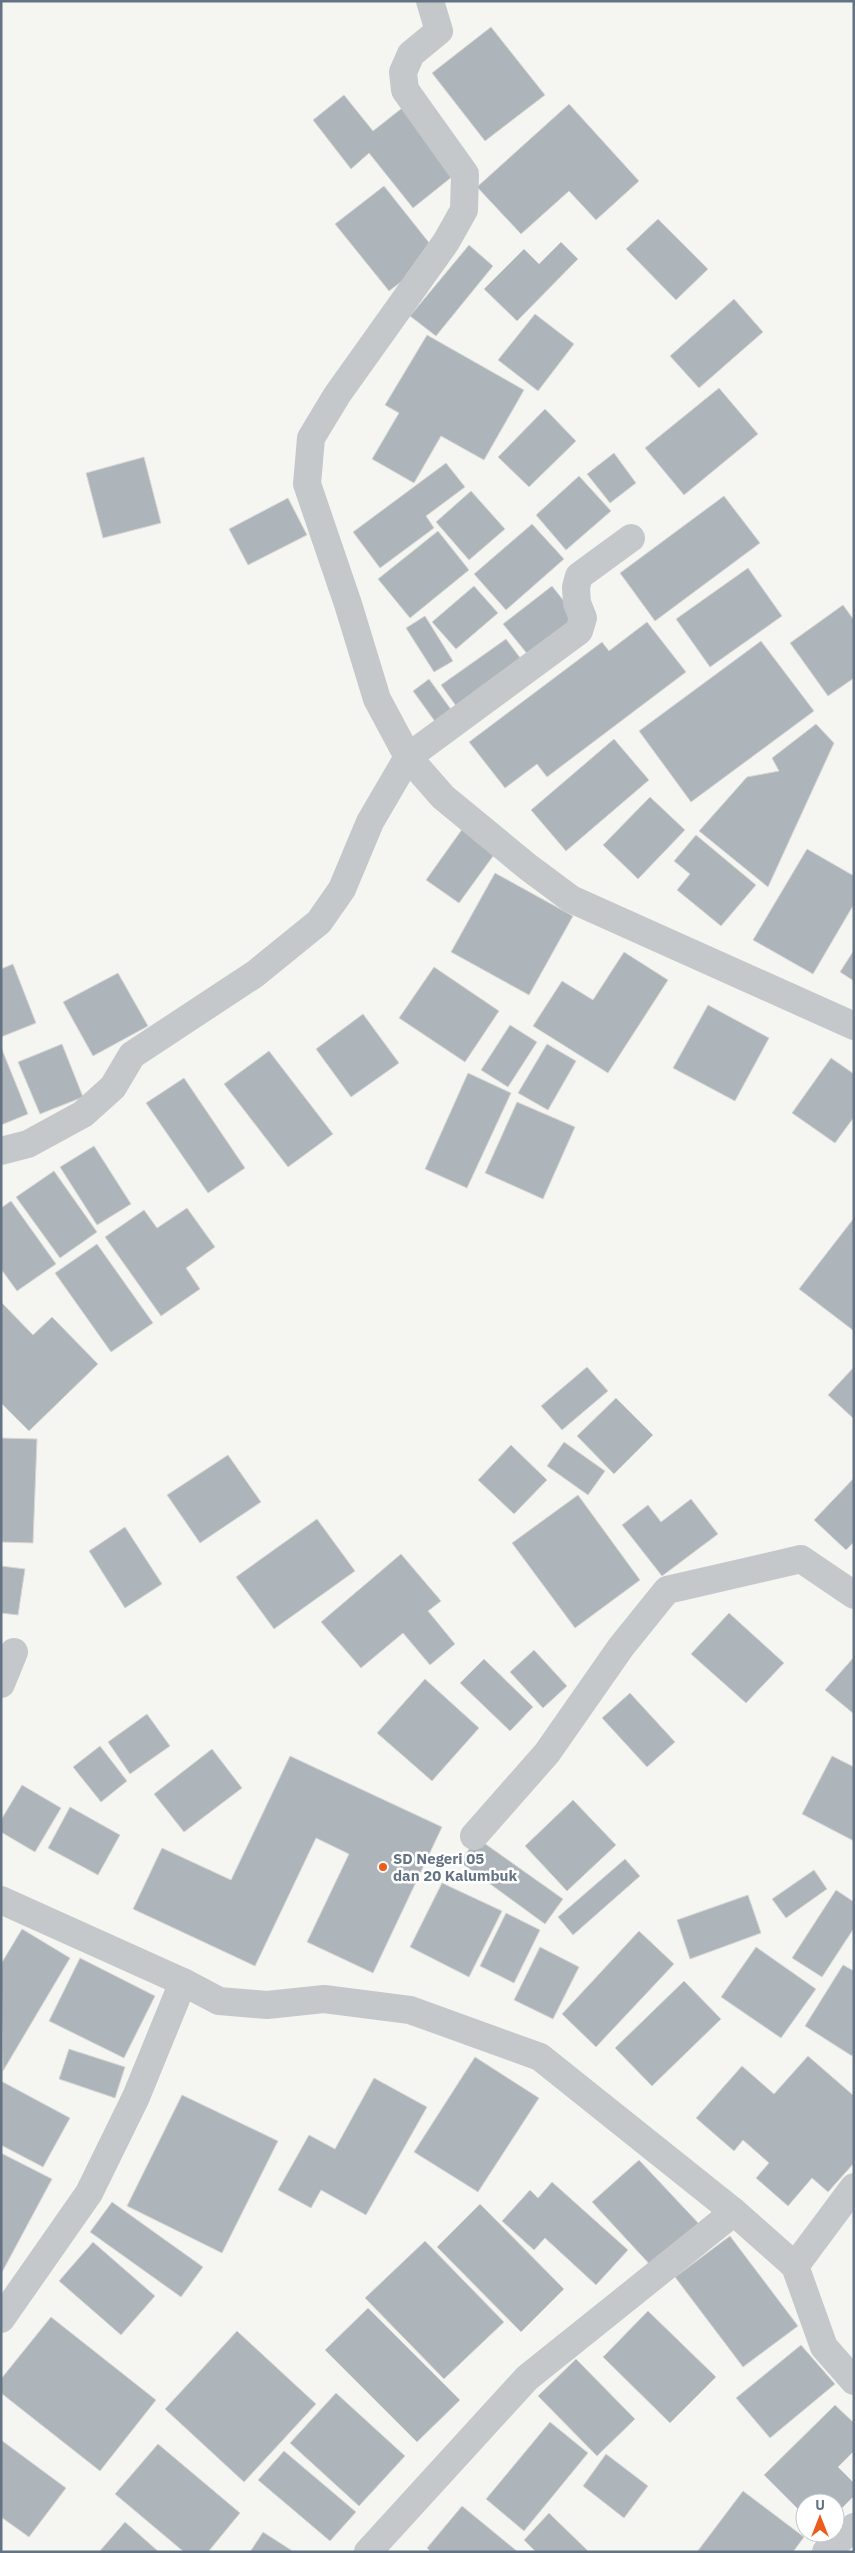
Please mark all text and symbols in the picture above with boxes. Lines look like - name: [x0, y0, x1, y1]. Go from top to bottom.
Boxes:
- place label: SD Negeri 05 dan 20 Kalumbuk: [393, 1849, 517, 1885]
- marker: SD Negeri 05 dan 20 Kalumbuk: [377, 1861, 389, 1873]
- north arrow: [795, 2493, 845, 2543]
- text: U: [815, 2496, 825, 2514]

